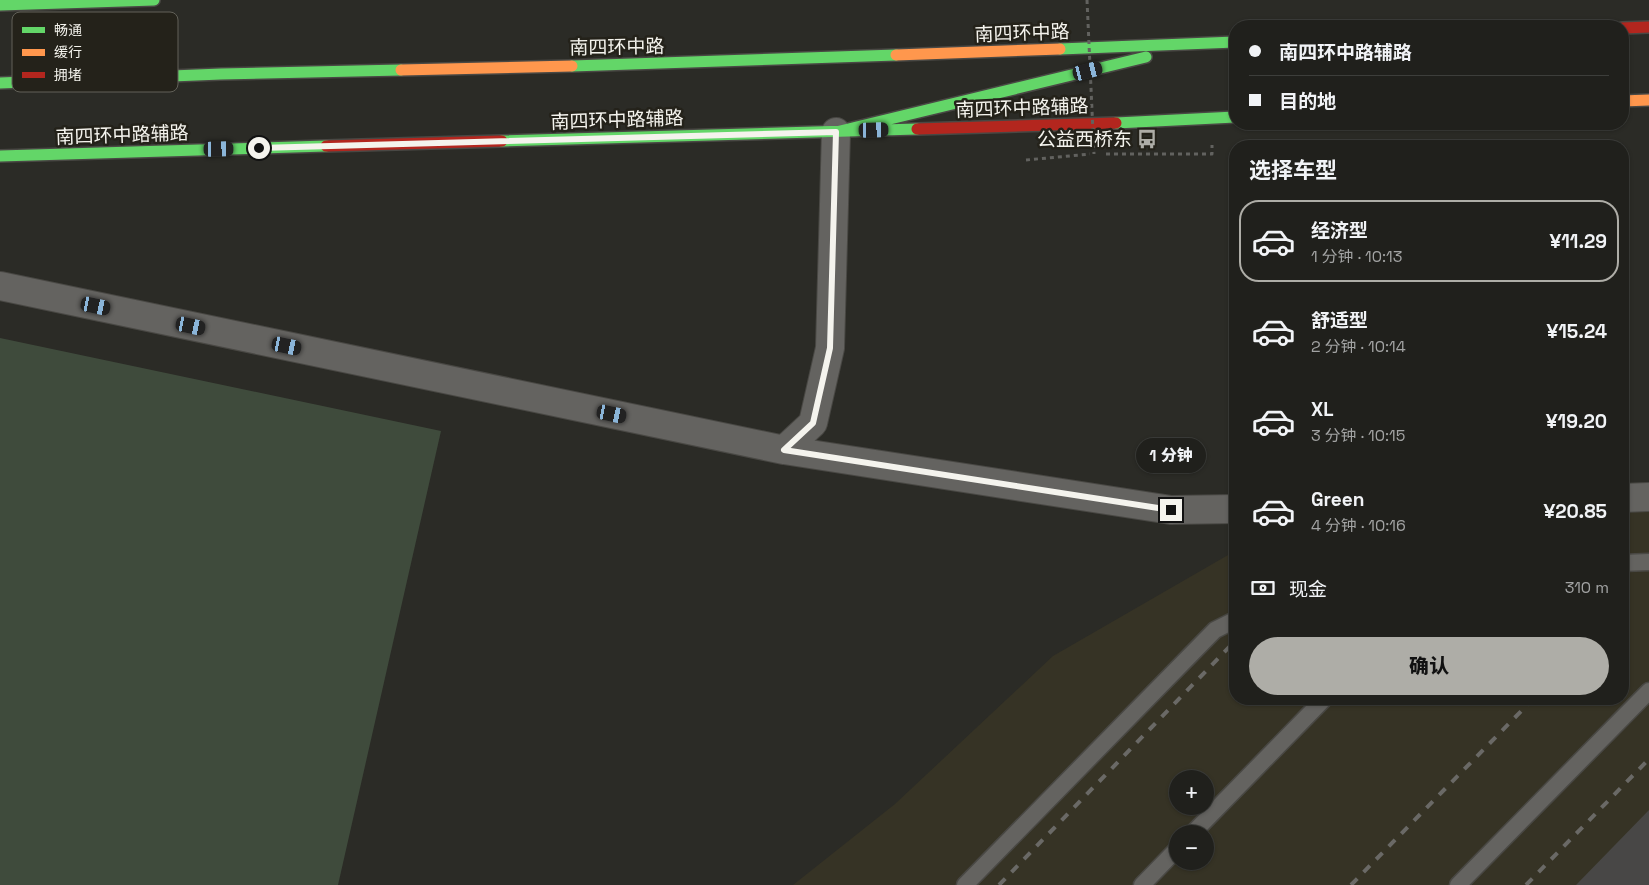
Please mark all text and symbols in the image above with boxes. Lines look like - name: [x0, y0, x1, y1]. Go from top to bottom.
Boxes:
- legend: [12, 12, 178, 92]
- street label: 南四环中路: [974, 19, 1070, 47]
- text: 畅通: [54, 21, 82, 39]
- street label: 南四环中路: [569, 34, 665, 60]
- text: 南四环中路辅路: [1279, 40, 1412, 65]
- text: 缓行: [54, 43, 82, 61]
- car: [1071, 60, 1104, 82]
- text: 拥堵: [54, 66, 82, 84]
- text: 目的地: [1279, 89, 1336, 114]
- street label: 南四环中路辅路: [955, 93, 1089, 123]
- street label: 南四环中路辅路: [550, 105, 684, 135]
- street label: 南四环中路辅路: [55, 120, 189, 150]
- car: [858, 122, 889, 138]
- place label: 公益西桥东: [1037, 127, 1132, 152]
- bus stop icon: 公益西桥东: [1136, 128, 1158, 150]
- route start: [248, 137, 270, 159]
- car: [203, 141, 234, 157]
- text: 选择车型: [1249, 156, 1337, 184]
- text: 经济型: [1311, 218, 1368, 243]
- icon: car: [1251, 219, 1296, 264]
- text: ¥11.29: [1549, 229, 1607, 254]
- text: 1 分钟 · 10:13: [1311, 246, 1402, 267]
- car: [79, 296, 112, 316]
- text: 舒适型: [1311, 308, 1368, 333]
- icon: car: [1251, 309, 1296, 354]
- car: [174, 316, 207, 336]
- text: ¥15.24: [1547, 319, 1607, 344]
- car: [270, 336, 303, 356]
- text: 2 分钟 · 10:14: [1311, 336, 1406, 357]
- text: XL: [1311, 397, 1334, 422]
- icon: car: [1251, 399, 1296, 444]
- car: [595, 404, 628, 424]
- text: ¥19.20: [1546, 409, 1607, 434]
- text: 3 分钟 · 10:15: [1311, 425, 1405, 446]
- callout: 1 分钟: [1136, 438, 1206, 472]
- text: 1 分钟: [1149, 445, 1193, 466]
- text: Green: [1311, 487, 1364, 512]
- icon: car: [1251, 489, 1296, 534]
- route end: [1160, 499, 1182, 521]
- text: ¥20.85: [1543, 499, 1607, 524]
- text: 4 分钟 · 10:16: [1311, 515, 1406, 536]
- icon: cash: [1249, 574, 1277, 602]
- text: 现金: [1289, 577, 1327, 602]
- text: 310 m: [1565, 577, 1609, 598]
- button: 确认: [1249, 637, 1609, 695]
- map controls: [1169, 770, 1214, 870]
- button: +: [1169, 770, 1214, 815]
- button: −: [1169, 825, 1214, 870]

